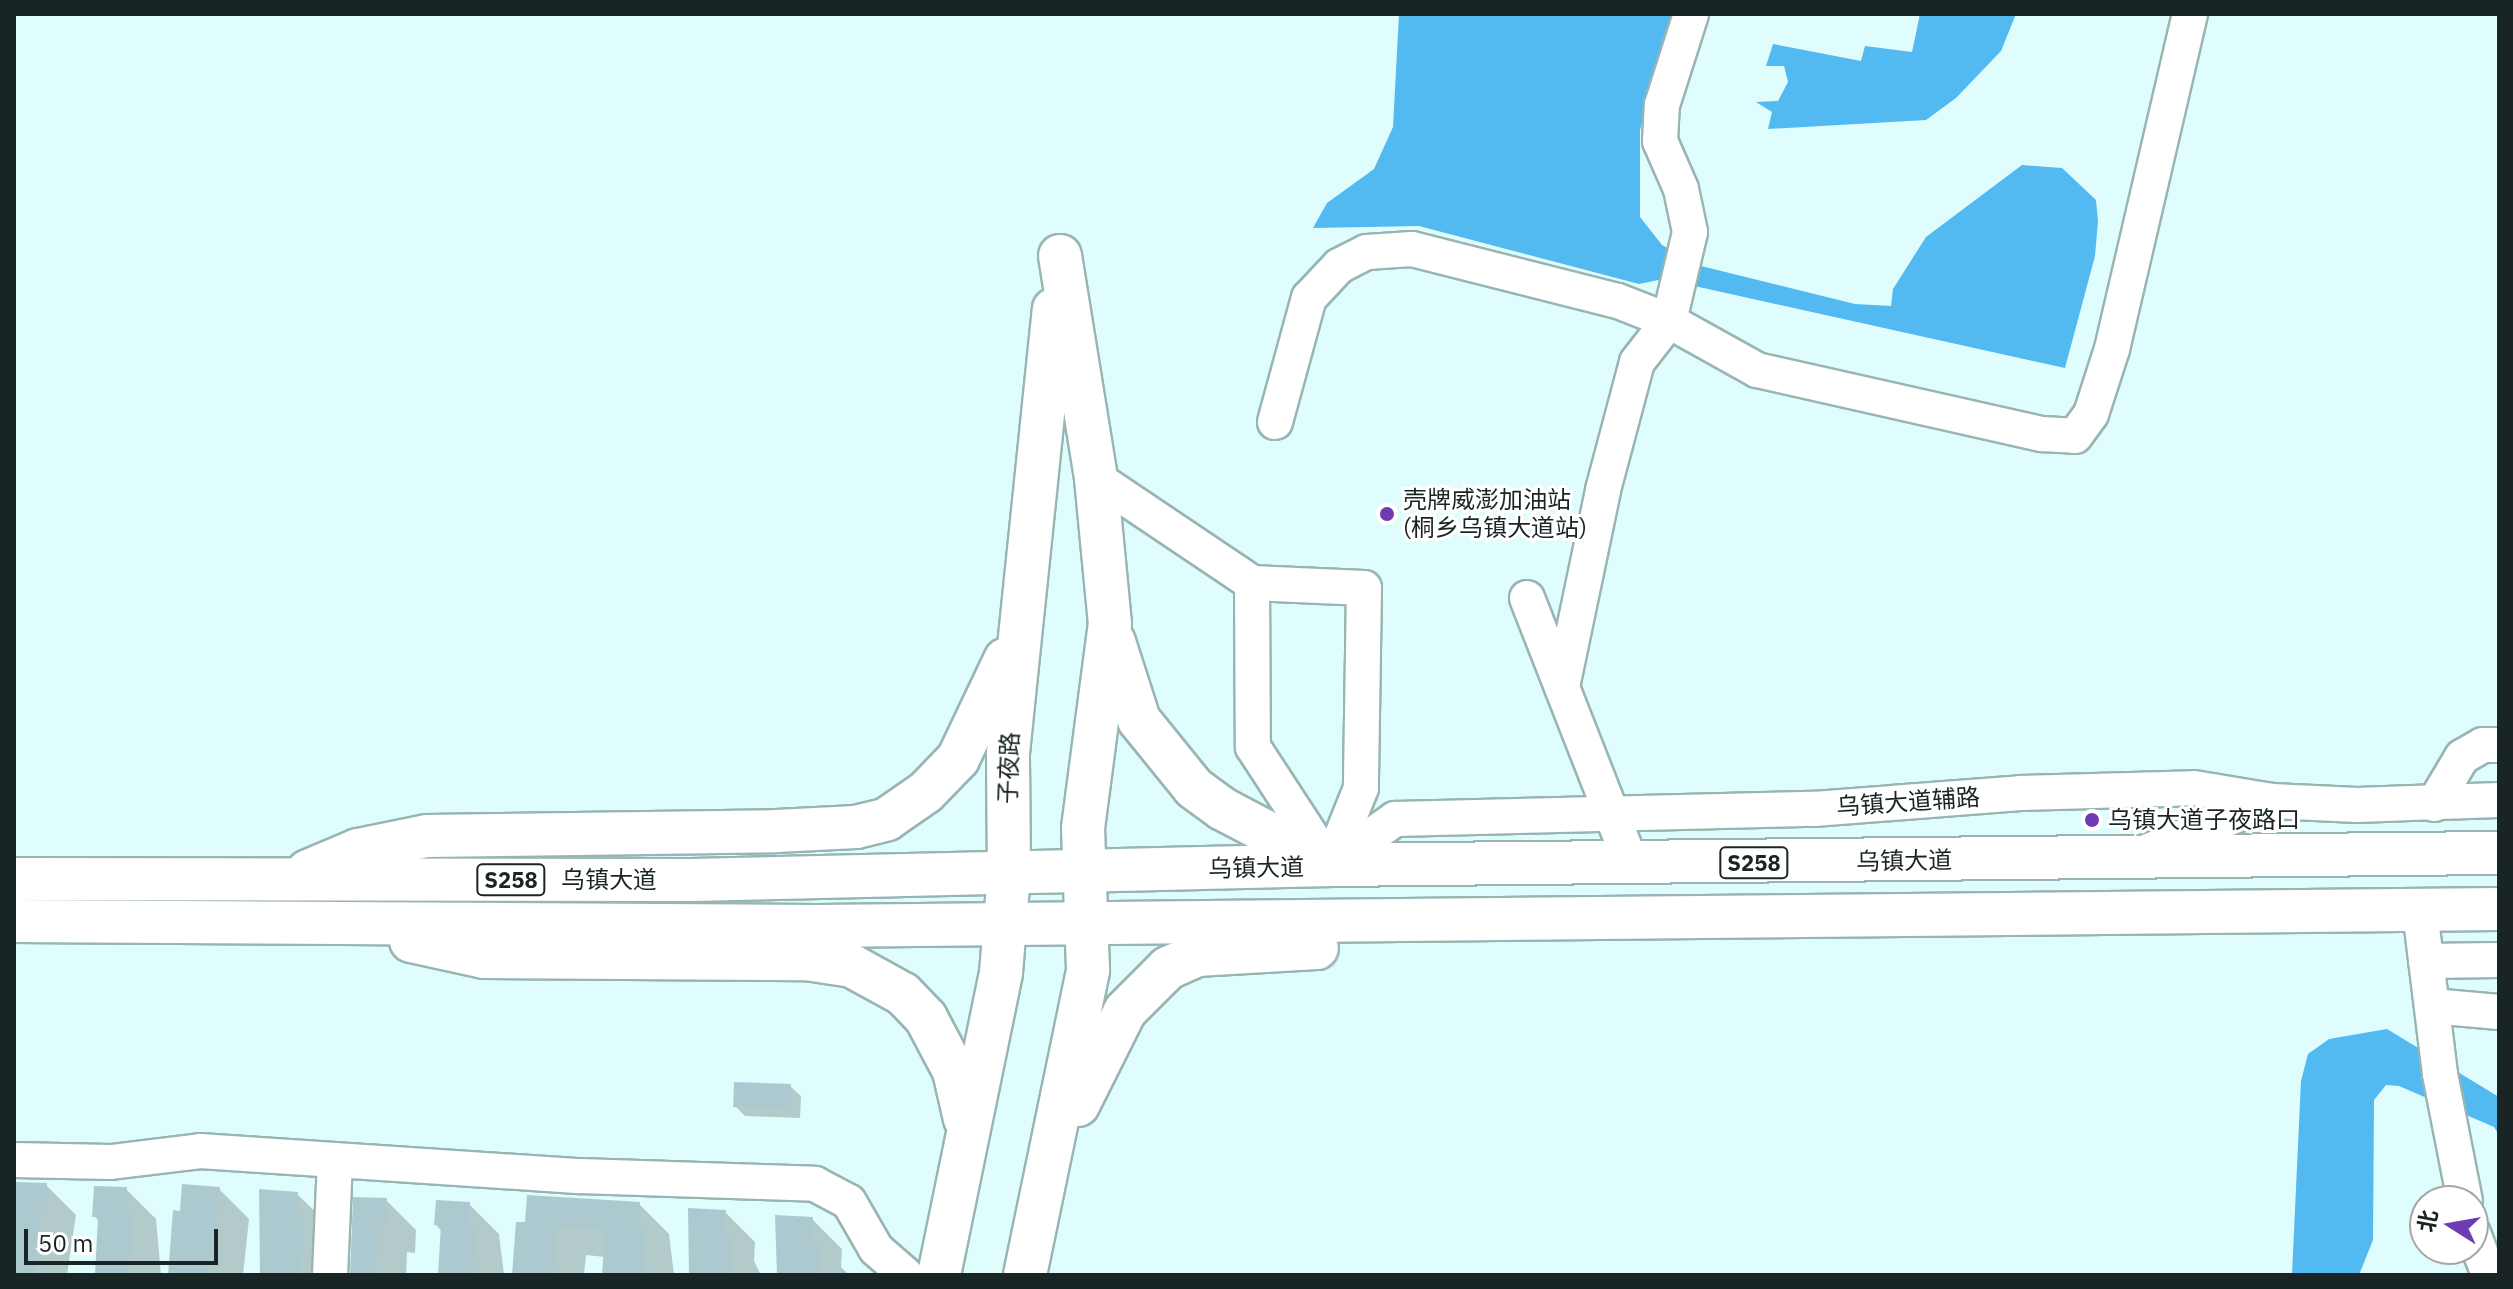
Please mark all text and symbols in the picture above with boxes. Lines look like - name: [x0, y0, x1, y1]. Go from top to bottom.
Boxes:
- place label: 壳牌威澎加油站 (桐乡乌镇大道站): [1403, 486, 1587, 542]
- marker: 壳牌威澎加油站 (桐乡乌镇大道站): [1378, 505, 1396, 523]
- street label: 子夜路: [993, 732, 1025, 804]
- street label: 乌镇大道辅路: [1835, 783, 1981, 821]
- place label: 乌镇大道子夜路口: [2108, 806, 2300, 834]
- marker: 乌镇大道子夜路口: [2083, 811, 2101, 829]
- road number: S258: [1718, 845, 1790, 881]
- street label: 乌镇大道: [1856, 846, 1952, 876]
- street label: 乌镇大道: [1208, 853, 1304, 883]
- road number: S258: [475, 862, 547, 898]
- street label: 乌镇大道: [561, 866, 657, 894]
- north arrow: [2409, 1185, 2489, 1265]
- text: 北: [2411, 1207, 2443, 1234]
- scale bar: [28, 1213, 222, 1263]
- text: 50 m: [38, 1227, 93, 1259]

